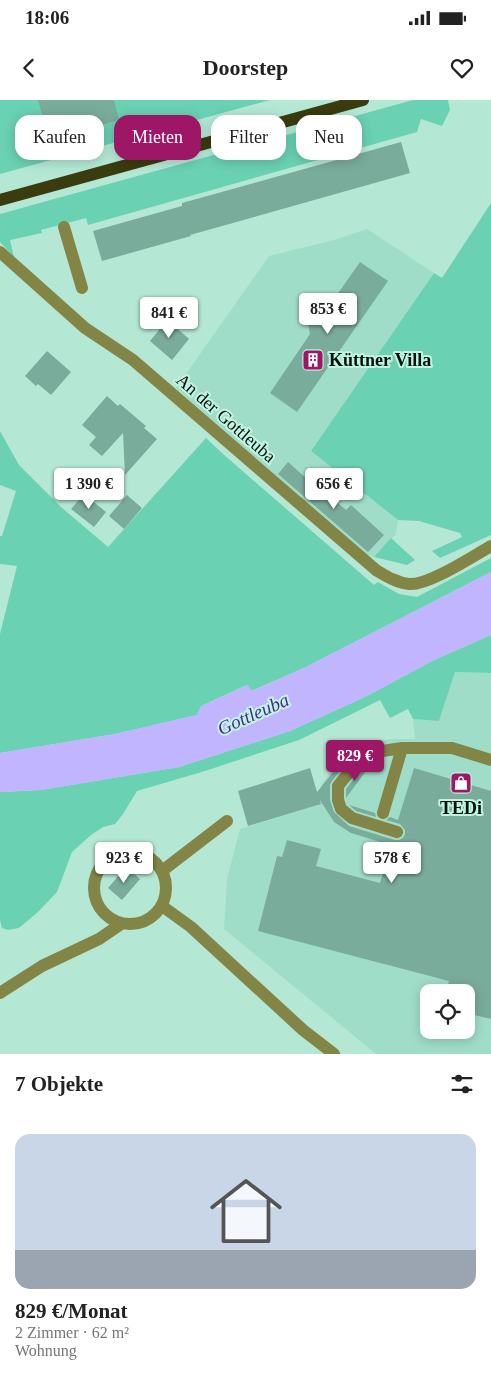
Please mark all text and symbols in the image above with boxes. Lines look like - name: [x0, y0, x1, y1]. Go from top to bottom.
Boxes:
- text: 18:06: [25, 7, 69, 28]
- icon: back: [15, 54, 43, 82]
- icon: heart: [448, 54, 476, 82]
- text: Doorstep: [203, 55, 288, 80]
- chip: Kaufen: [15, 115, 104, 160]
- chip: Mieten: [114, 115, 201, 160]
- chip: Filter: [211, 115, 286, 160]
- chip: Neu: [296, 115, 362, 160]
- pin: 853 €: [293, 292, 363, 335]
- pin: 841 €: [134, 296, 204, 339]
- text: 853 €: [310, 300, 346, 317]
- text: 841 €: [151, 304, 187, 321]
- building icon: Küttner Villa: [301, 348, 325, 372]
- place label: Küttner Villa: [329, 350, 431, 370]
- street label: An der Gottleuba: [172, 369, 280, 467]
- pin: 1 390 €: [43, 468, 135, 510]
- pin: 656 €: [299, 468, 369, 510]
- text: 1 390 €: [65, 475, 113, 492]
- text: 656 €: [316, 475, 352, 492]
- water label: Gottleuba: [214, 689, 292, 739]
- pin: 829 €: [320, 740, 390, 782]
- text: 829 €: [337, 747, 373, 764]
- shop icon: TEDi: [449, 771, 473, 795]
- place label: TEDi: [440, 798, 482, 818]
- pin: 923 €: [89, 842, 159, 884]
- pin: 578 €: [357, 842, 427, 884]
- text: 923 €: [106, 849, 142, 866]
- text: 578 €: [374, 849, 410, 866]
- map controls: [420, 984, 475, 1039]
- button: locate: [420, 984, 475, 1039]
- icon: filters: [448, 1070, 476, 1098]
- text: 7 Objekte: [15, 1072, 103, 1096]
- icon: home: [201, 1166, 291, 1256]
- text: 829 €/Monat: [15, 1299, 128, 1323]
- text: 2 Zimmer · 62 m²: [15, 1324, 129, 1341]
- text: Wohnung: [15, 1342, 77, 1359]

